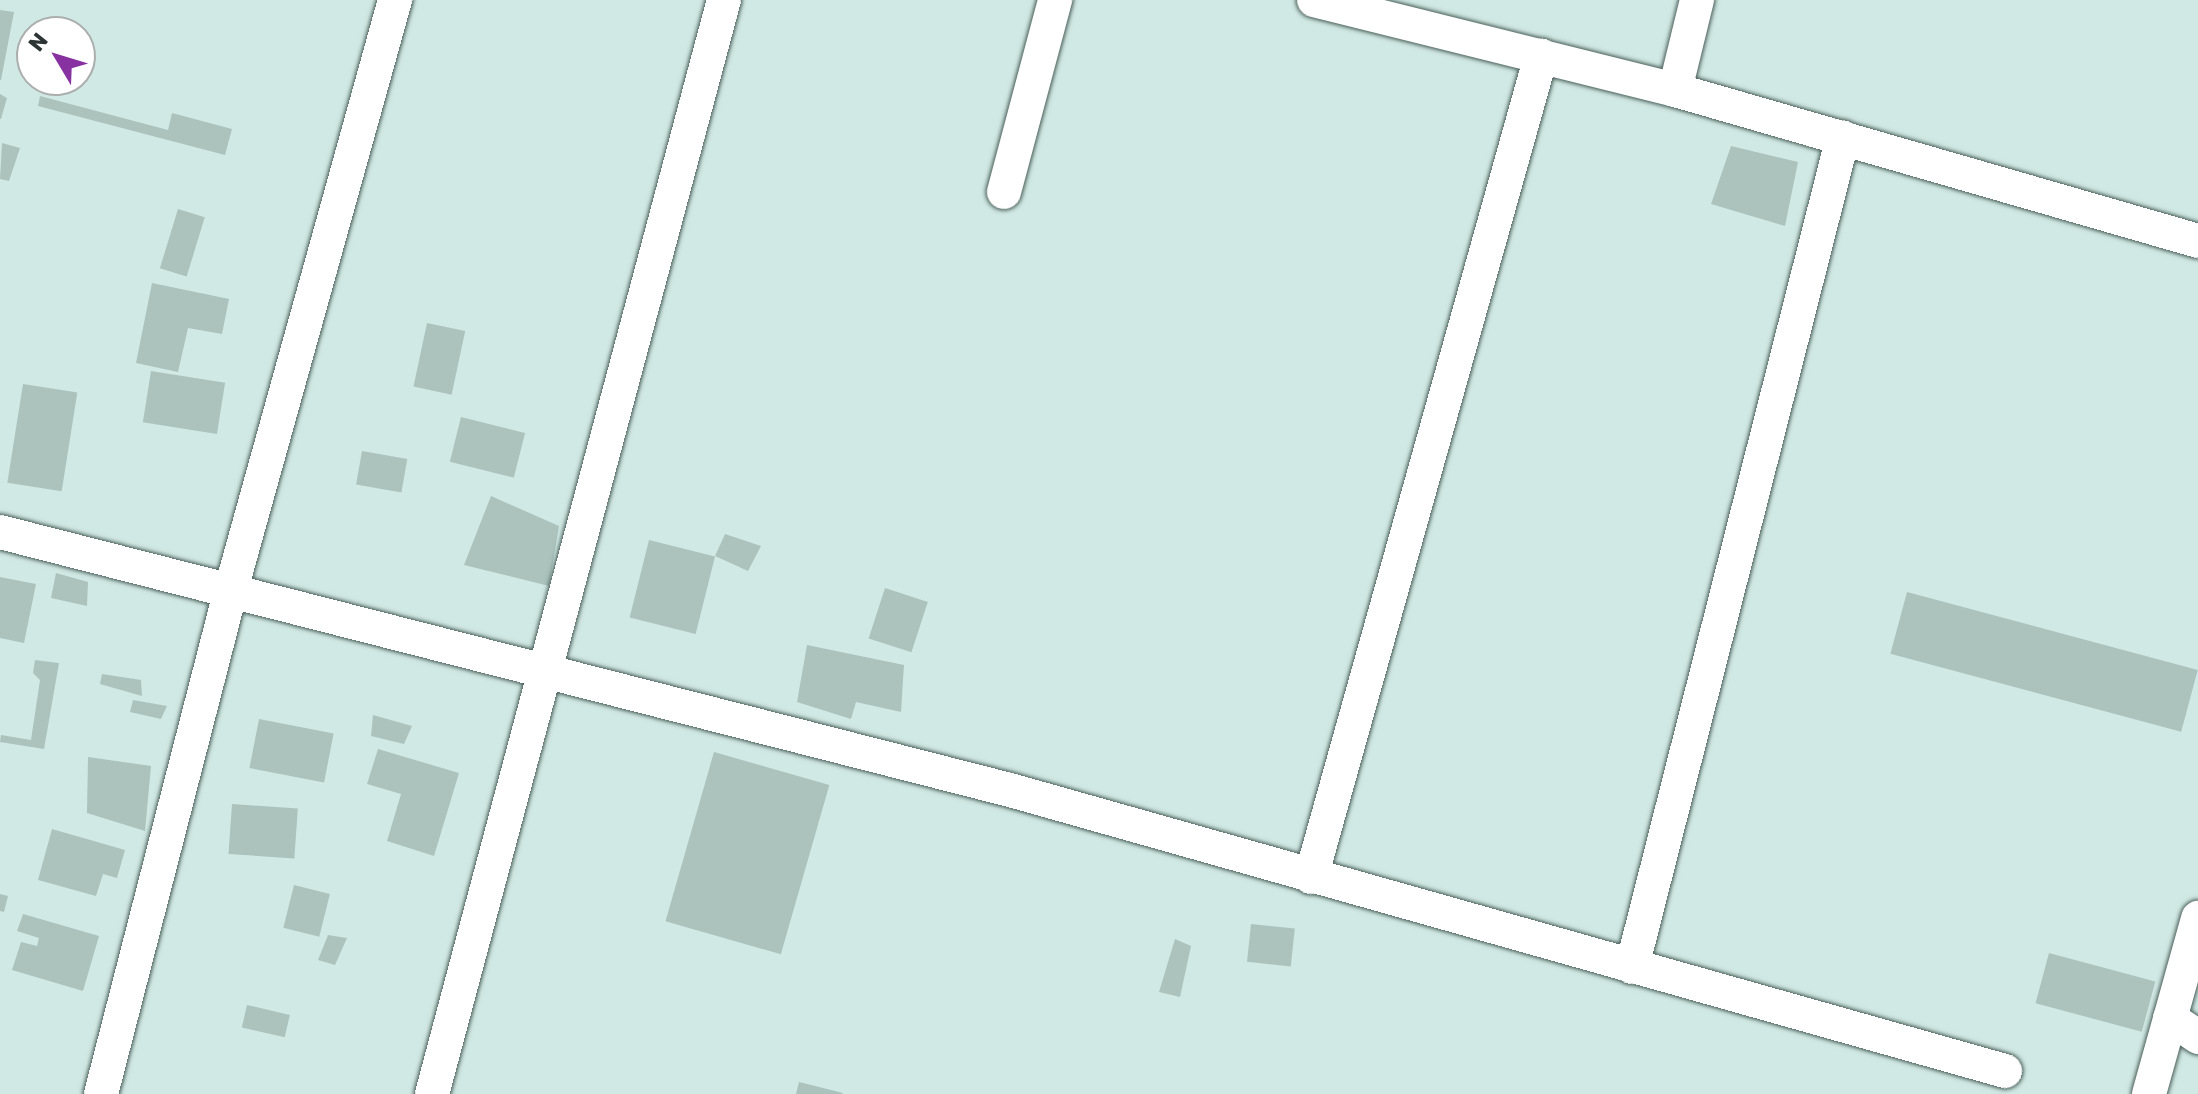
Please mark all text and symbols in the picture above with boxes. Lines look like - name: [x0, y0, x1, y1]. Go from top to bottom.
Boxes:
- north arrow: [16, 16, 96, 96]
- text: N: [23, 28, 54, 57]

